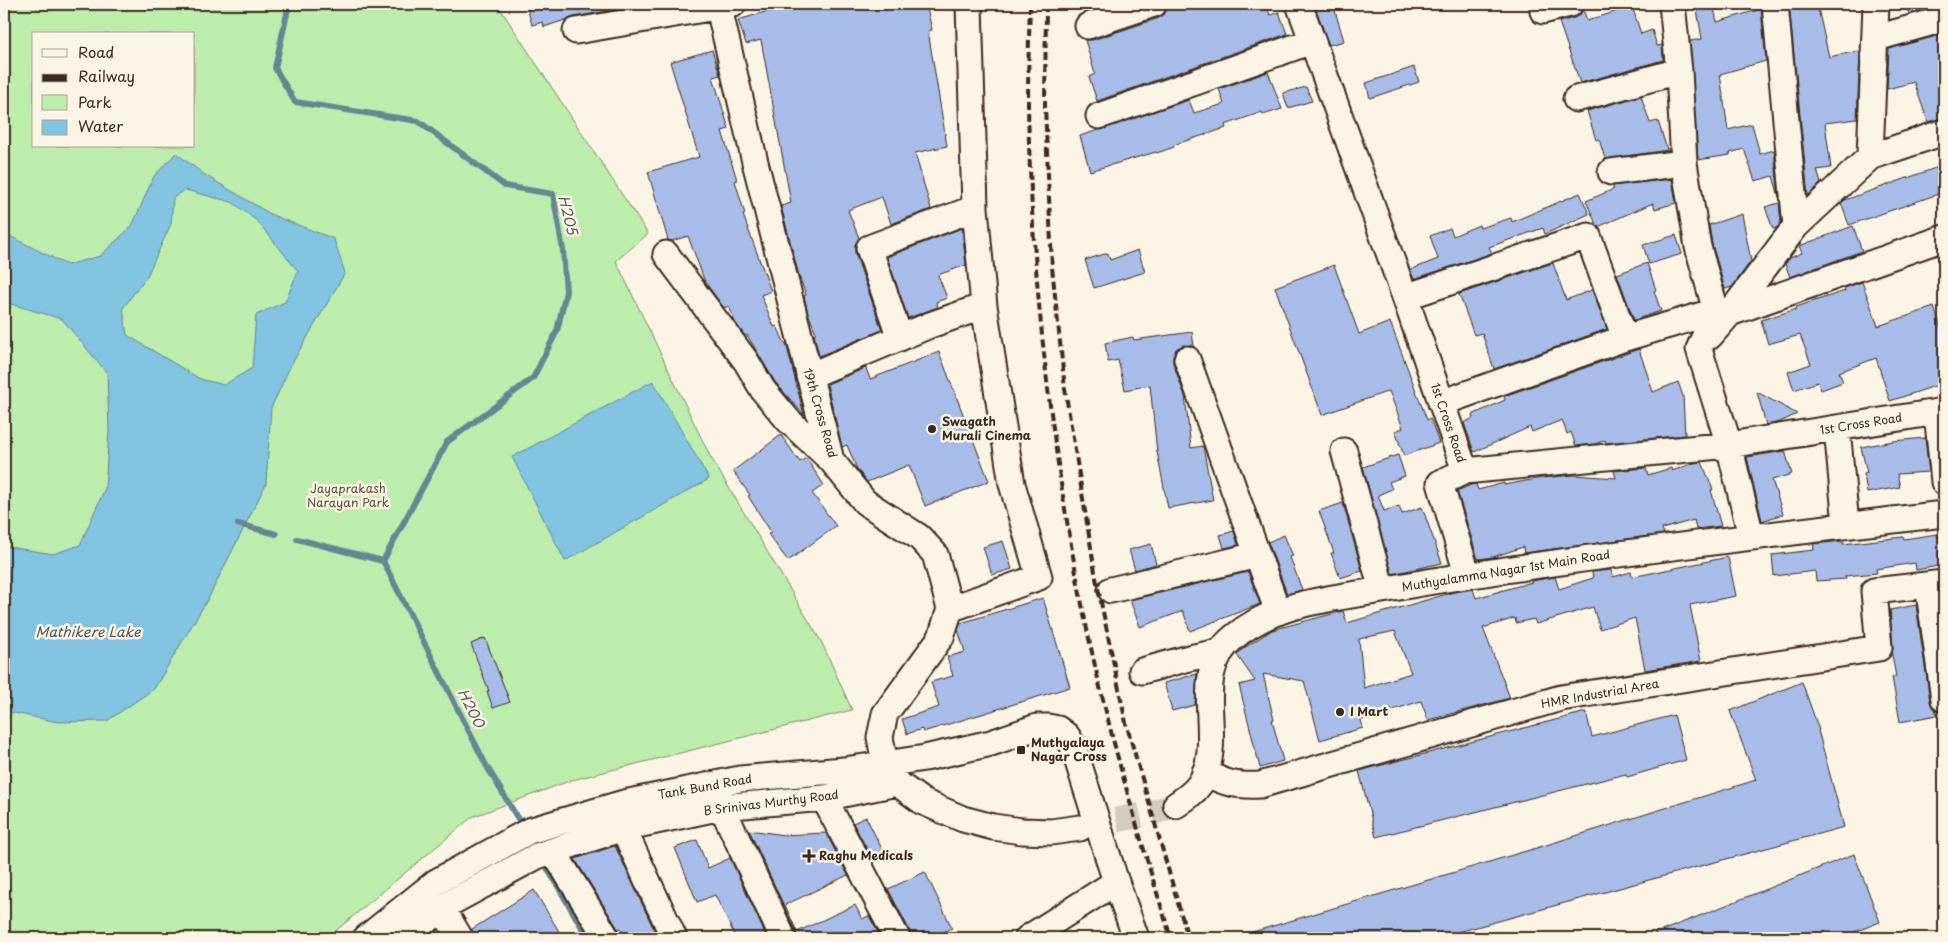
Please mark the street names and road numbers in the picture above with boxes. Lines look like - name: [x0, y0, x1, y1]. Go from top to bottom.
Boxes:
- street label: 19th Cross Road: [800, 366, 842, 460]
- street label: 1st Cross Road: [1427, 380, 1471, 465]
- street label: 1st Cross Road: [1818, 408, 1903, 438]
- street label: Muthyalamma Nagar 1st Main Road: [1400, 545, 1611, 595]
- street label: HMR Industrial Area: [1539, 674, 1661, 712]
- street label: Tank Bund Road: [656, 769, 753, 803]
- street label: B Srinivas Murthy Road: [702, 785, 840, 819]

